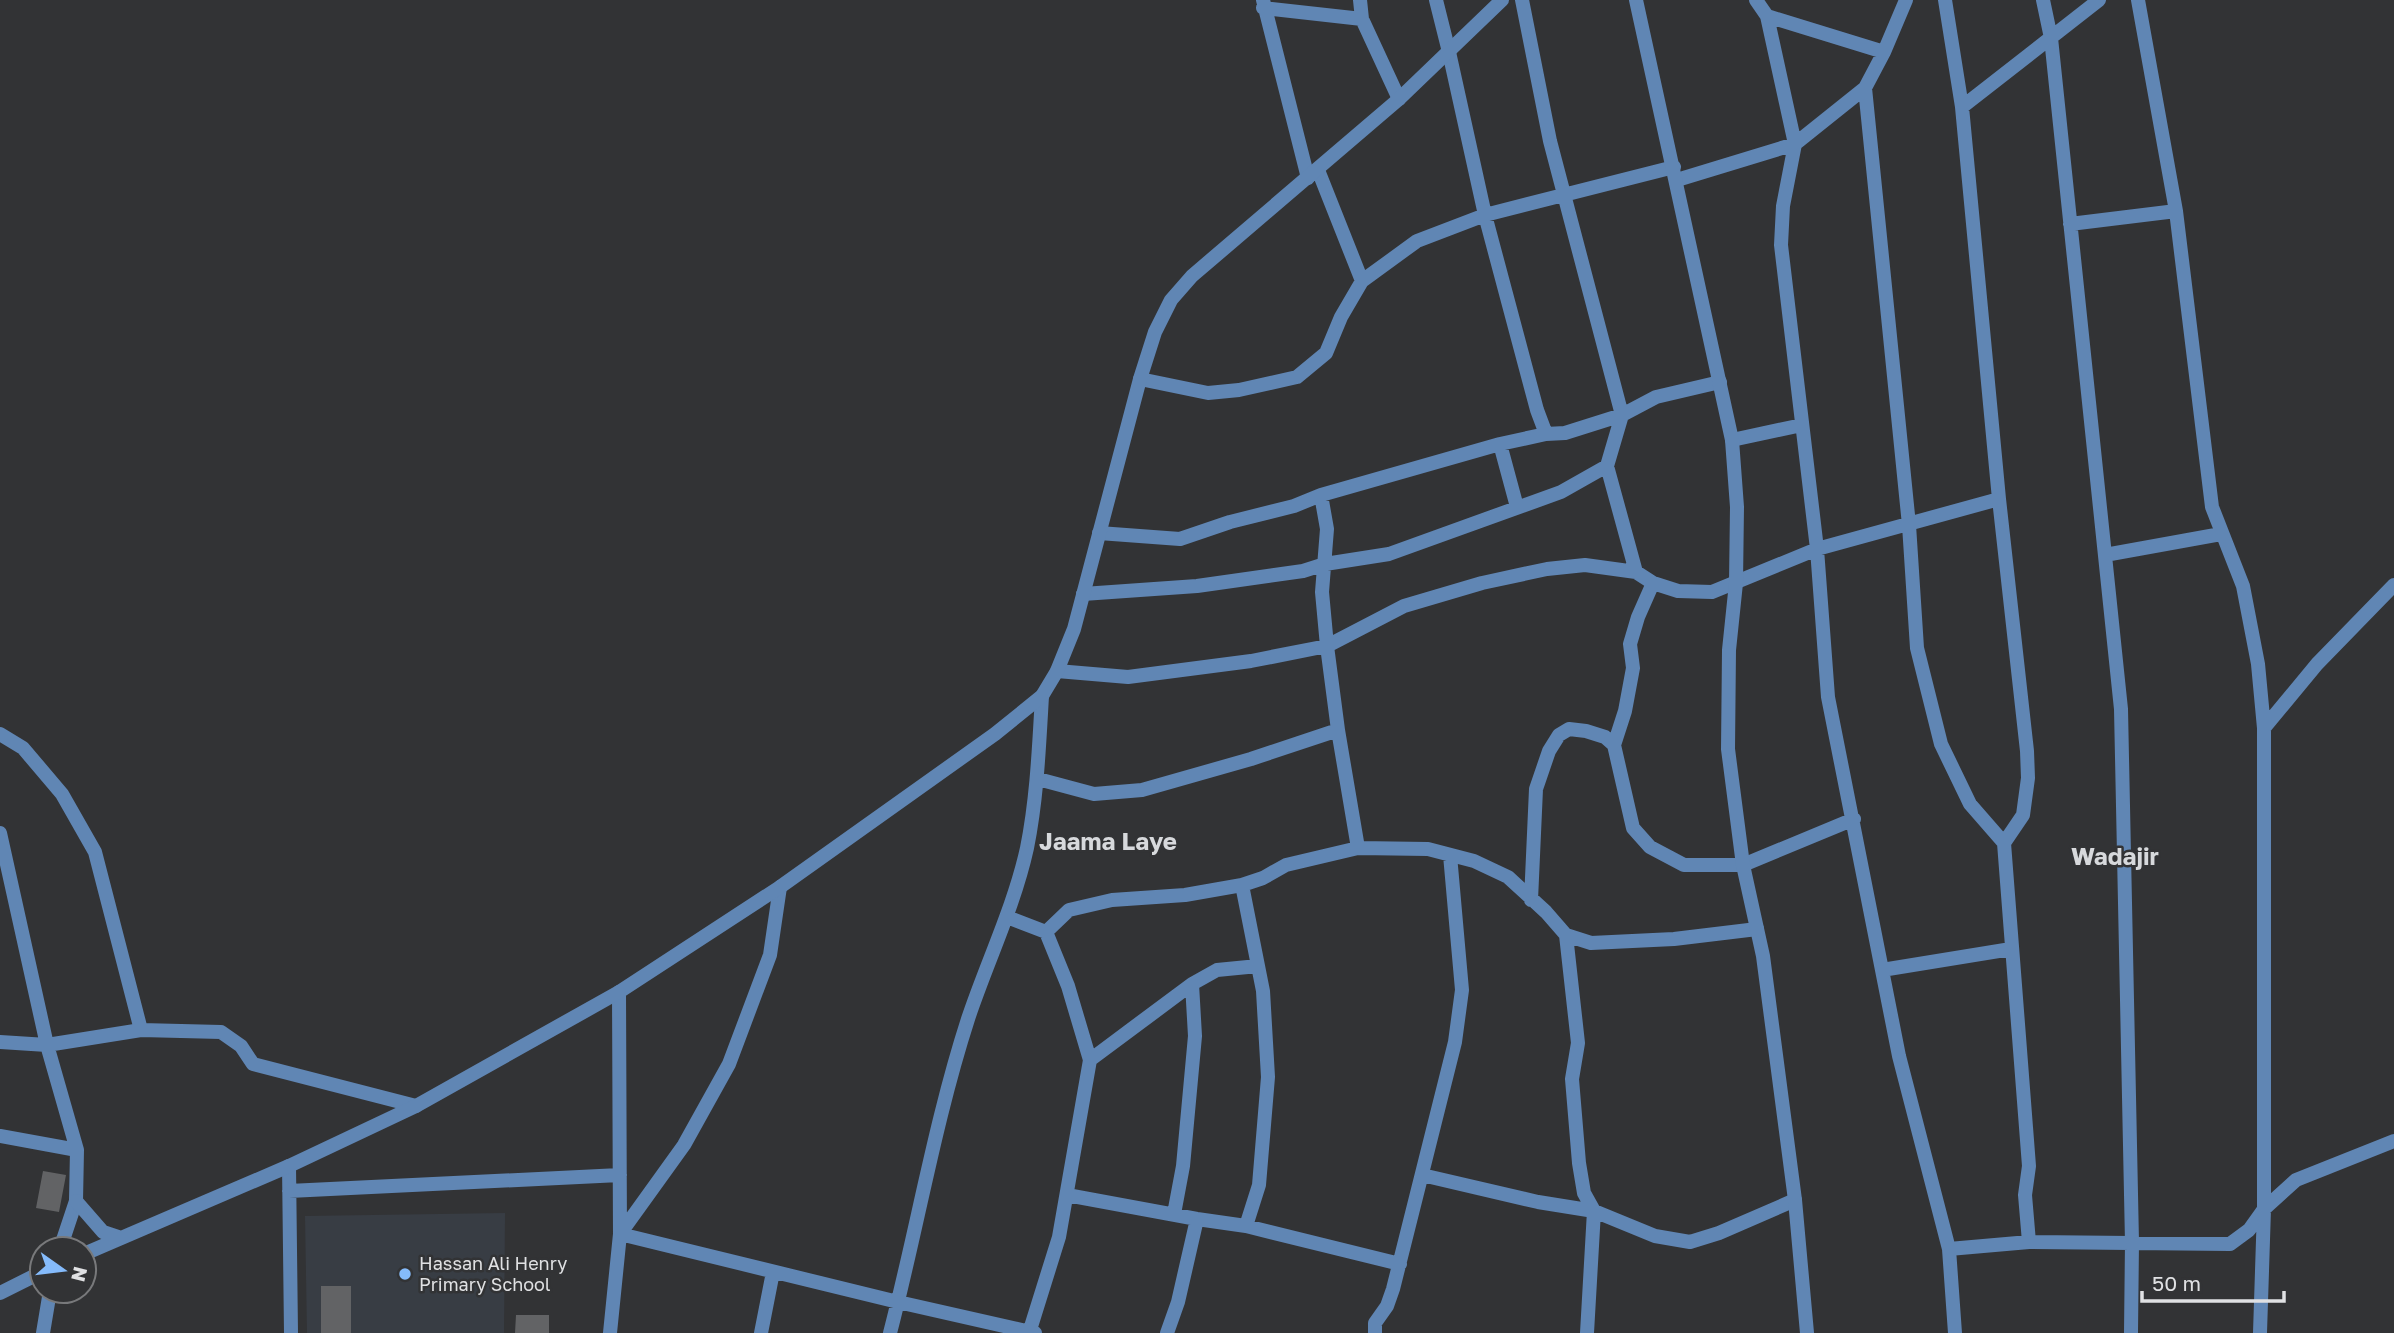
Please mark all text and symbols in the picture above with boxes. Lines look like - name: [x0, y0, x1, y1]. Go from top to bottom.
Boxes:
- district label: Jaama Laye: [1039, 826, 1177, 855]
- district label: Wadajir: [2071, 841, 2159, 870]
- north arrow: [28, 1235, 98, 1305]
- place label: Hassan Ali Henry Primary School: [419, 1252, 567, 1295]
- scale bar: [2142, 1260, 2284, 1304]
- text: N: [67, 1264, 93, 1284]
- marker: Hassan Ali Henry Primary School: [397, 1266, 413, 1282]
- text: 50 m: [2152, 1270, 2201, 1296]

